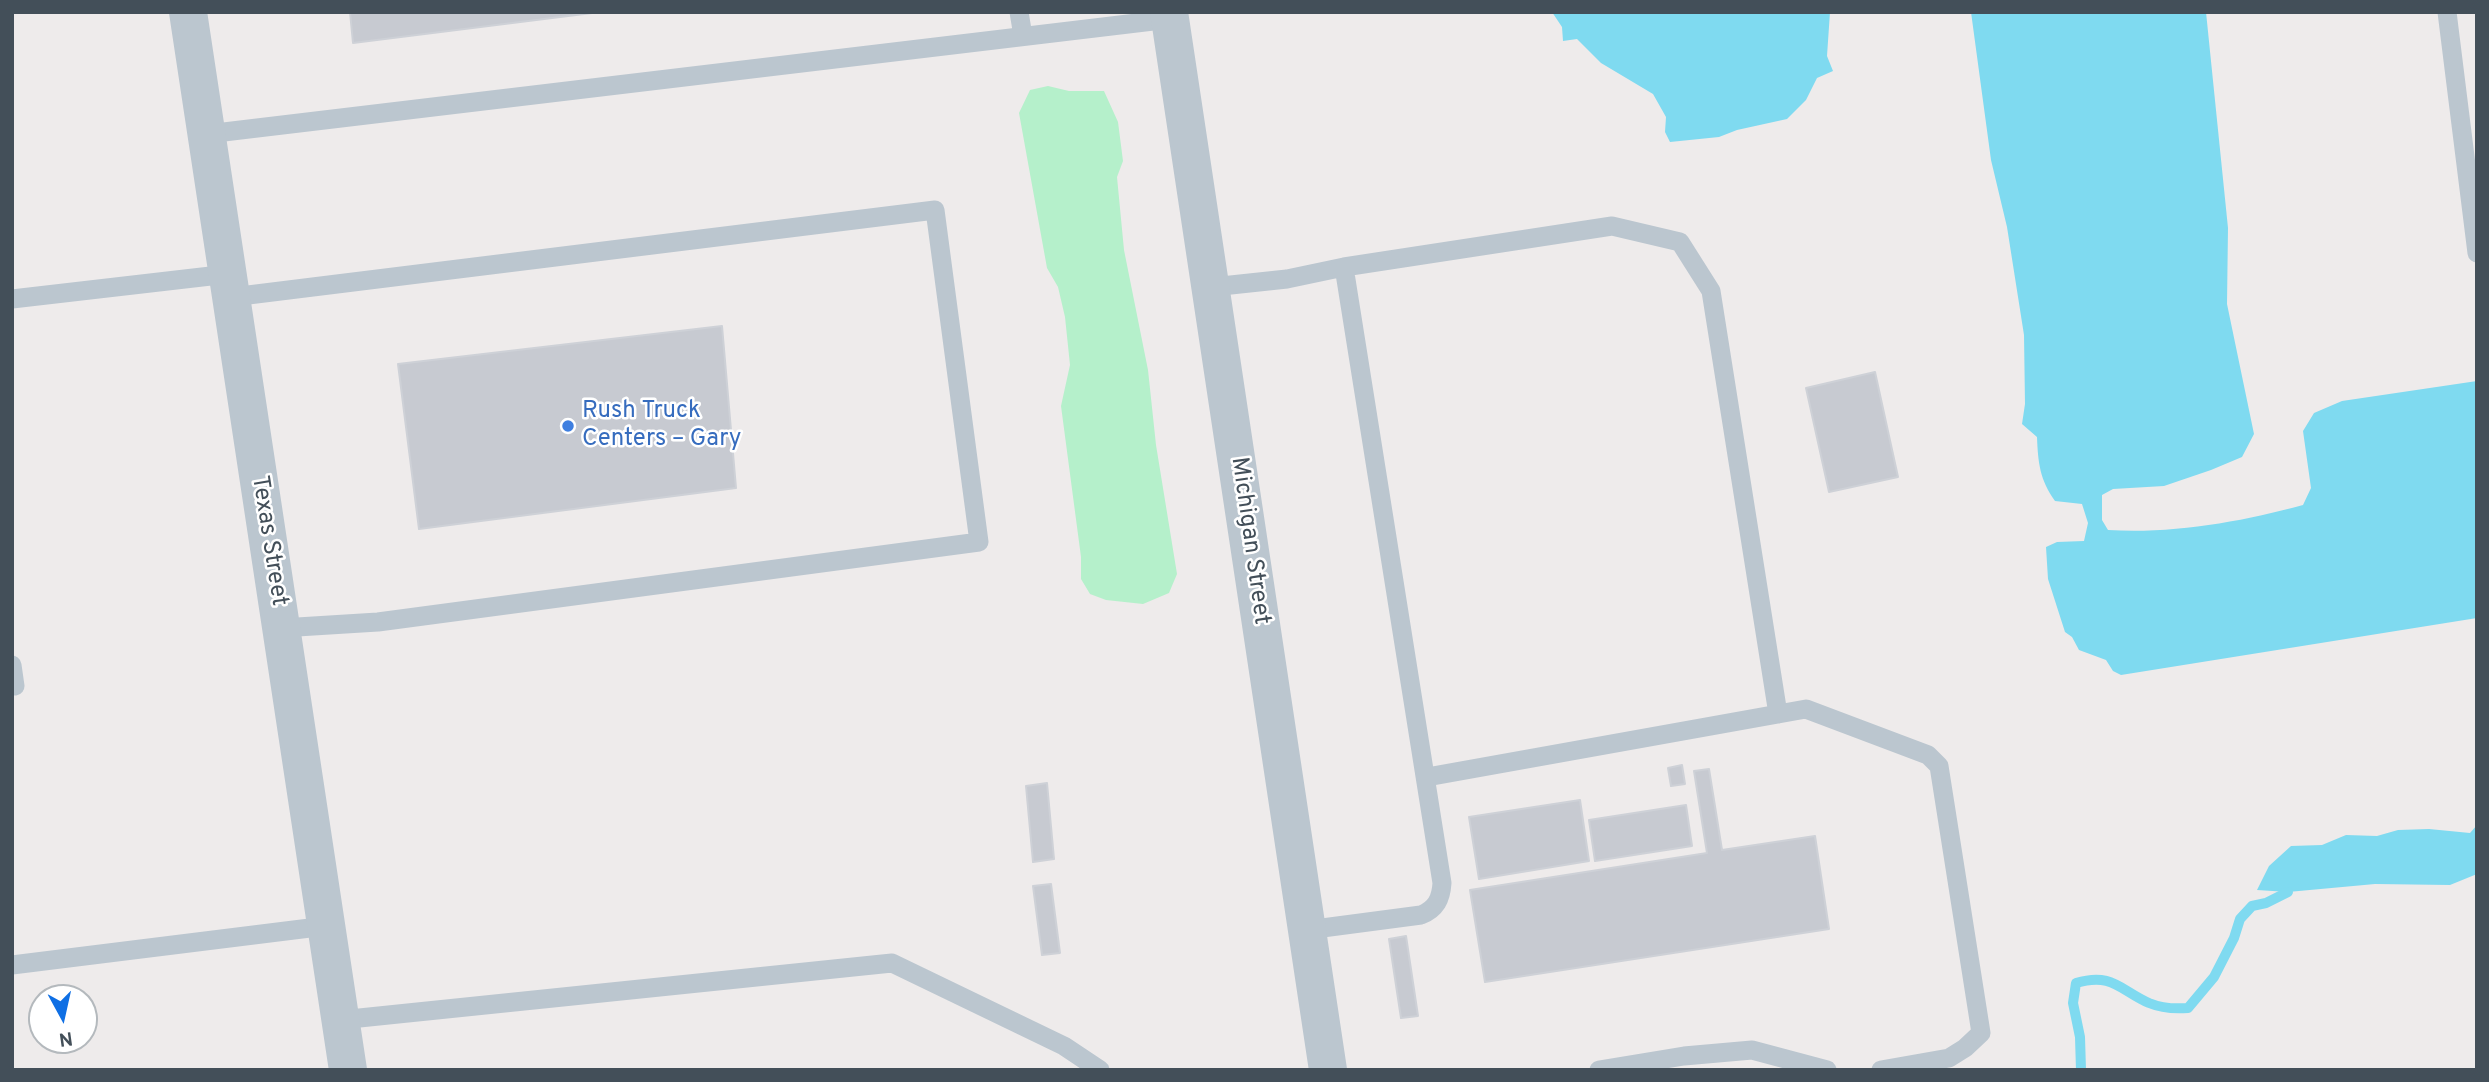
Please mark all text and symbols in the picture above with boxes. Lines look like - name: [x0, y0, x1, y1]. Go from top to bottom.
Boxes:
- place label: Rush Truck Centers – Gary: [582, 398, 742, 454]
- marker: Rush Truck Centers – Gary: [560, 418, 576, 434]
- street label: Michigan Street: [1223, 455, 1275, 627]
- street label: Texas Street: [243, 474, 293, 608]
- north arrow: [28, 984, 98, 1054]
- text: N: [57, 1025, 74, 1051]

